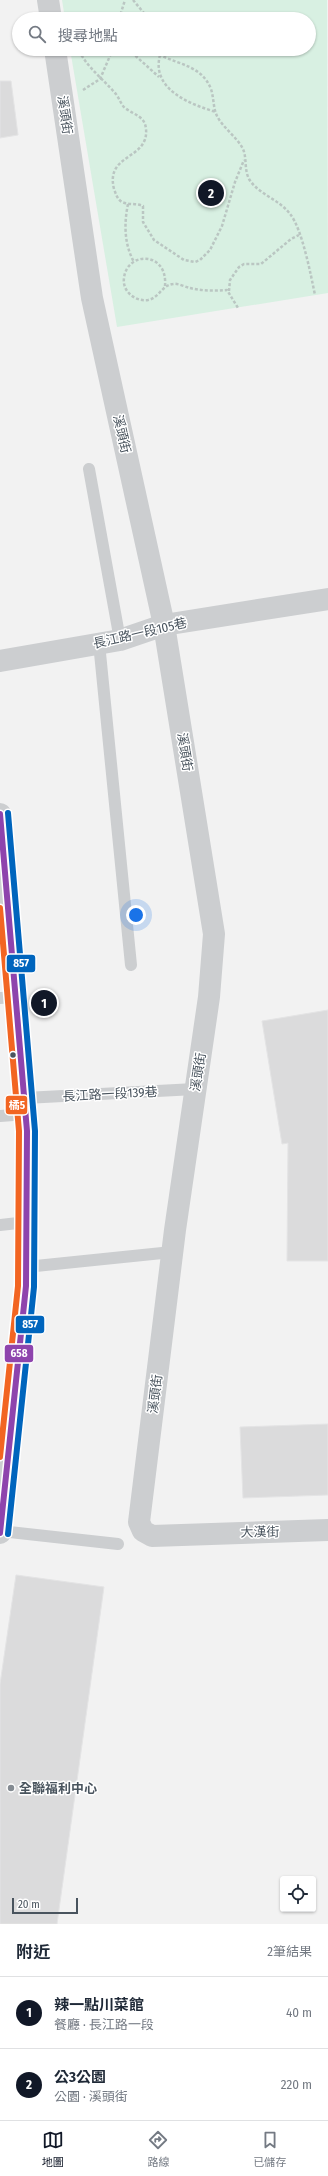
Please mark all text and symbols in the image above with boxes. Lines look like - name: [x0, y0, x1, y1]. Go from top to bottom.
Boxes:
- search box: [12, 12, 316, 56]
- icon: search: [26, 23, 48, 45]
- text: 搜尋地點: [58, 27, 118, 45]
- street label: 溪頭街: [55, 95, 75, 135]
- pin: 2: [198, 178, 224, 208]
- street label: 溪頭街: [110, 413, 134, 455]
- street label: 長江路一段105巷: [92, 615, 188, 651]
- street label: 溪頭街: [175, 732, 195, 772]
- your location: [126, 905, 146, 925]
- line badge: 857: [6, 954, 36, 973]
- text: 857: [13, 957, 29, 970]
- pin: 1: [31, 988, 57, 1018]
- unlabelled marker: [8, 1050, 18, 1060]
- street label: 溪頭街: [188, 1052, 208, 1092]
- street label: 長江路一段139巷: [62, 1084, 158, 1104]
- line badge: 橘5: [5, 1095, 28, 1115]
- text: 橘5: [9, 1099, 26, 1112]
- line badge: 857: [15, 1315, 45, 1334]
- text: 857: [22, 1318, 38, 1331]
- line badge: 658: [4, 1344, 34, 1363]
- text: 658: [11, 1347, 28, 1360]
- street label: 溪頭街: [145, 1374, 165, 1414]
- street label: 大漢街: [240, 1524, 280, 1540]
- place label: 全聯福利中心: [19, 1781, 97, 1796]
- marker: 全聯福利中心: [6, 1783, 16, 1793]
- map controls: [280, 1876, 316, 1912]
- button: locate: [280, 1876, 316, 1912]
- scale bar: [12, 1896, 78, 1915]
- text: 20 m: [18, 1898, 40, 1911]
- text: 附近: [16, 1942, 50, 1963]
- text: 2筆結果: [267, 1944, 312, 1959]
- text: 辣一點川菜館: [54, 1996, 144, 2014]
- text: 1: [26, 2005, 32, 2020]
- text: 40 m: [286, 2005, 312, 2020]
- text: 餐廳 · 長江路一段: [54, 2017, 154, 2032]
- text: 公3公園: [54, 2068, 106, 2086]
- text: 2: [26, 2077, 32, 2092]
- text: 220 m: [281, 2077, 312, 2092]
- text: 公園 · 溪頭街: [54, 2089, 128, 2104]
- tab: 地圖: [42, 2129, 64, 2169]
- tab: 路線: [147, 2129, 169, 2169]
- tab: 已儲存: [253, 2129, 286, 2169]

